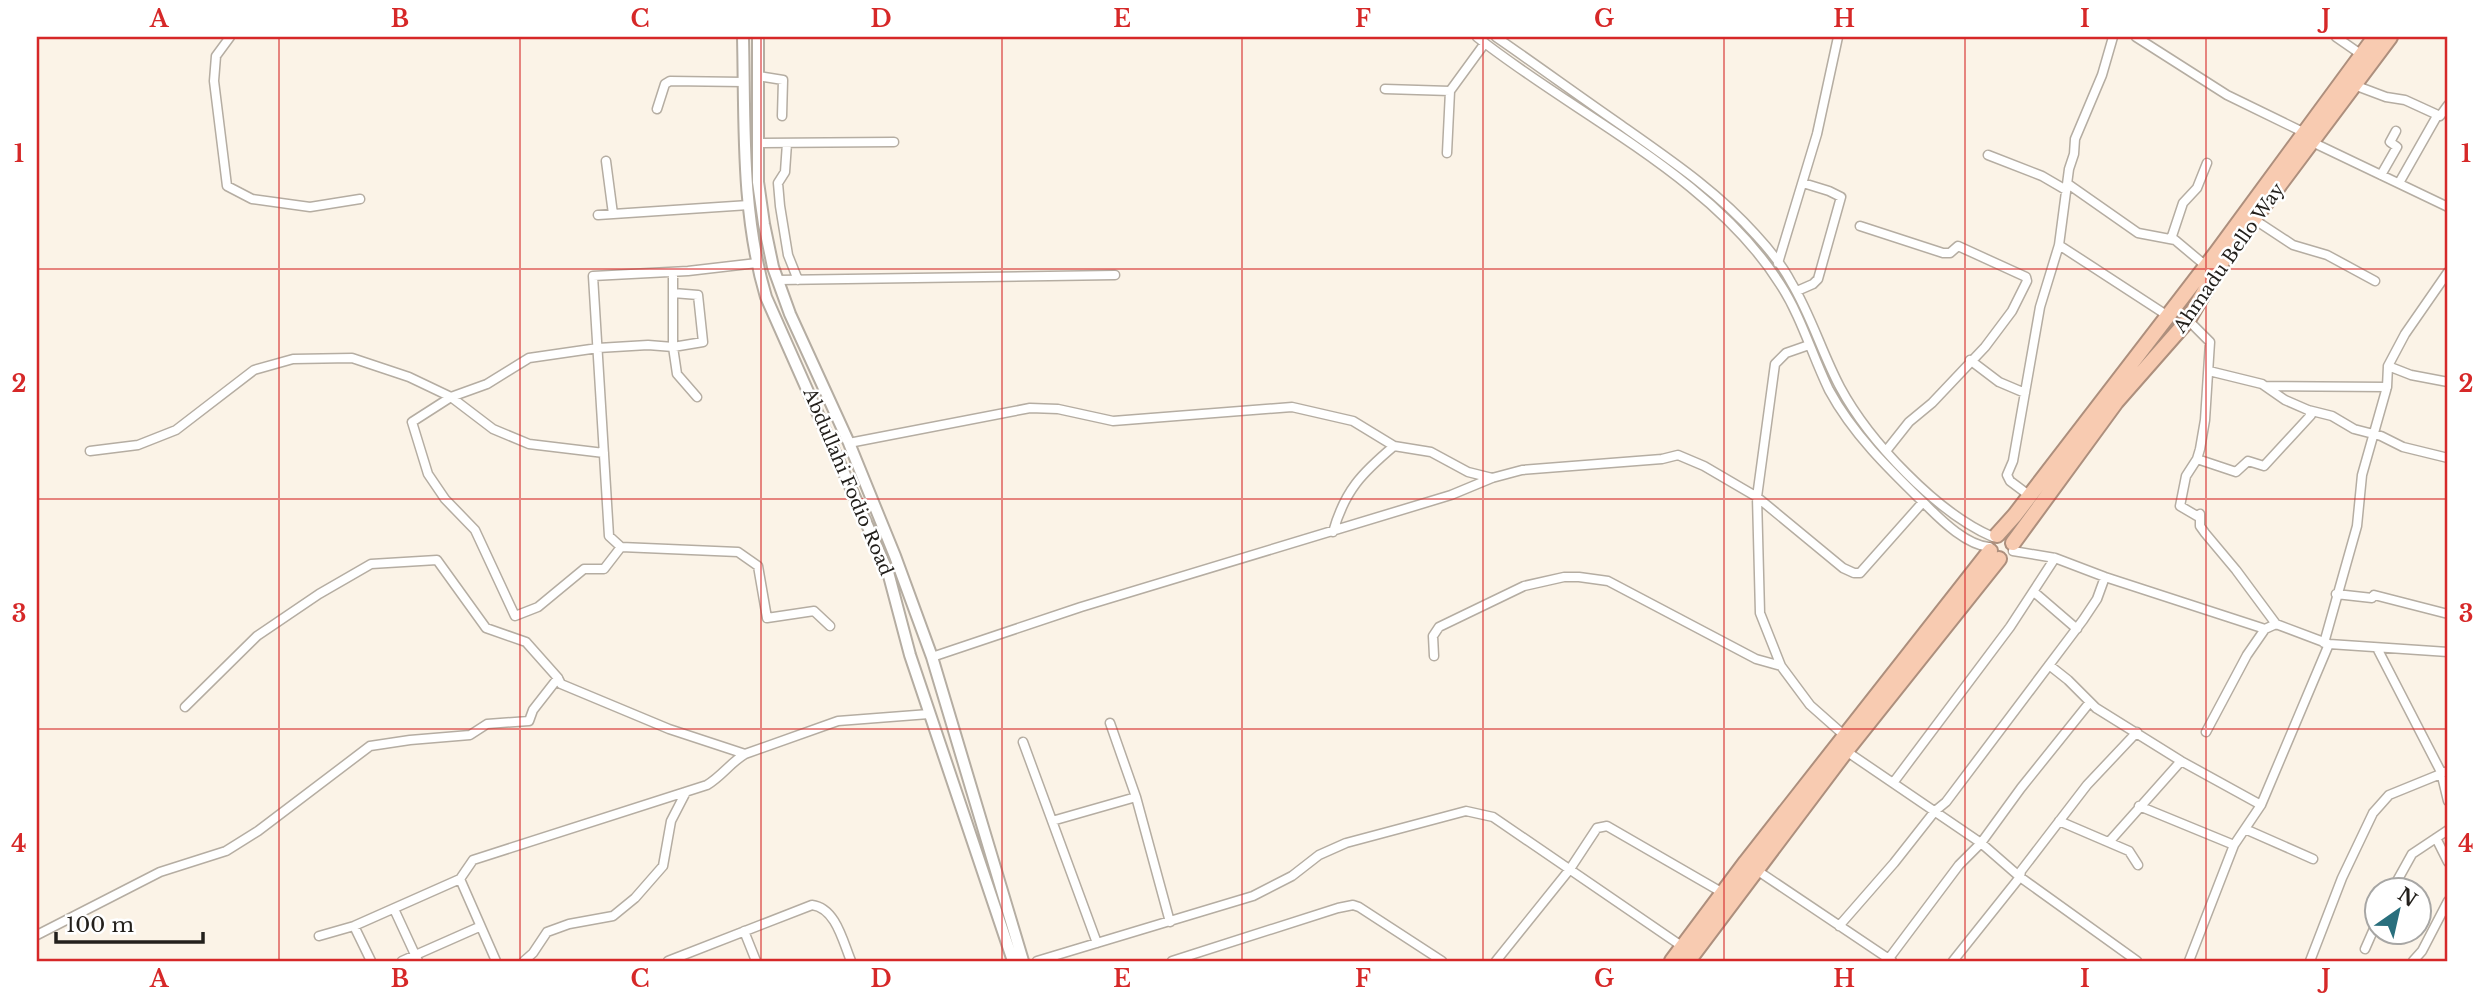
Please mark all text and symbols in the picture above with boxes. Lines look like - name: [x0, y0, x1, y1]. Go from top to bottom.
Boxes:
- text: A: [149, 5, 170, 33]
- text: B: [391, 5, 409, 33]
- text: C: [631, 5, 649, 33]
- text: D: [870, 5, 892, 33]
- text: E: [1113, 5, 1131, 33]
- text: F: [1355, 5, 1371, 33]
- text: G: [1594, 5, 1614, 33]
- text: H: [1833, 5, 1855, 33]
- text: I: [2080, 5, 2090, 33]
- text: J: [2317, 5, 2331, 33]
- text: 1: [14, 140, 24, 168]
- text: 1: [2461, 140, 2471, 168]
- street label: Ahmadu Bello Way: [2168, 179, 2289, 338]
- text: 2: [12, 370, 26, 398]
- text: 2: [2459, 370, 2473, 398]
- street label: Abdullahi Fodio Road: [798, 384, 897, 579]
- text: 3: [12, 600, 26, 628]
- text: 3: [2459, 600, 2473, 628]
- text: 4: [11, 830, 27, 858]
- text: 4: [2458, 830, 2474, 858]
- north arrow: [2362, 876, 2432, 946]
- text: N: [2393, 883, 2421, 912]
- scale bar: [56, 900, 203, 944]
- text: 100 m: [66, 912, 134, 938]
- text: A: [149, 965, 170, 993]
- text: B: [391, 965, 409, 993]
- text: C: [631, 965, 649, 993]
- text: D: [870, 965, 892, 993]
- text: E: [1113, 965, 1131, 993]
- text: F: [1355, 965, 1371, 993]
- text: G: [1594, 965, 1614, 993]
- text: H: [1833, 965, 1855, 993]
- text: I: [2080, 965, 2090, 993]
- text: J: [2317, 965, 2331, 993]

